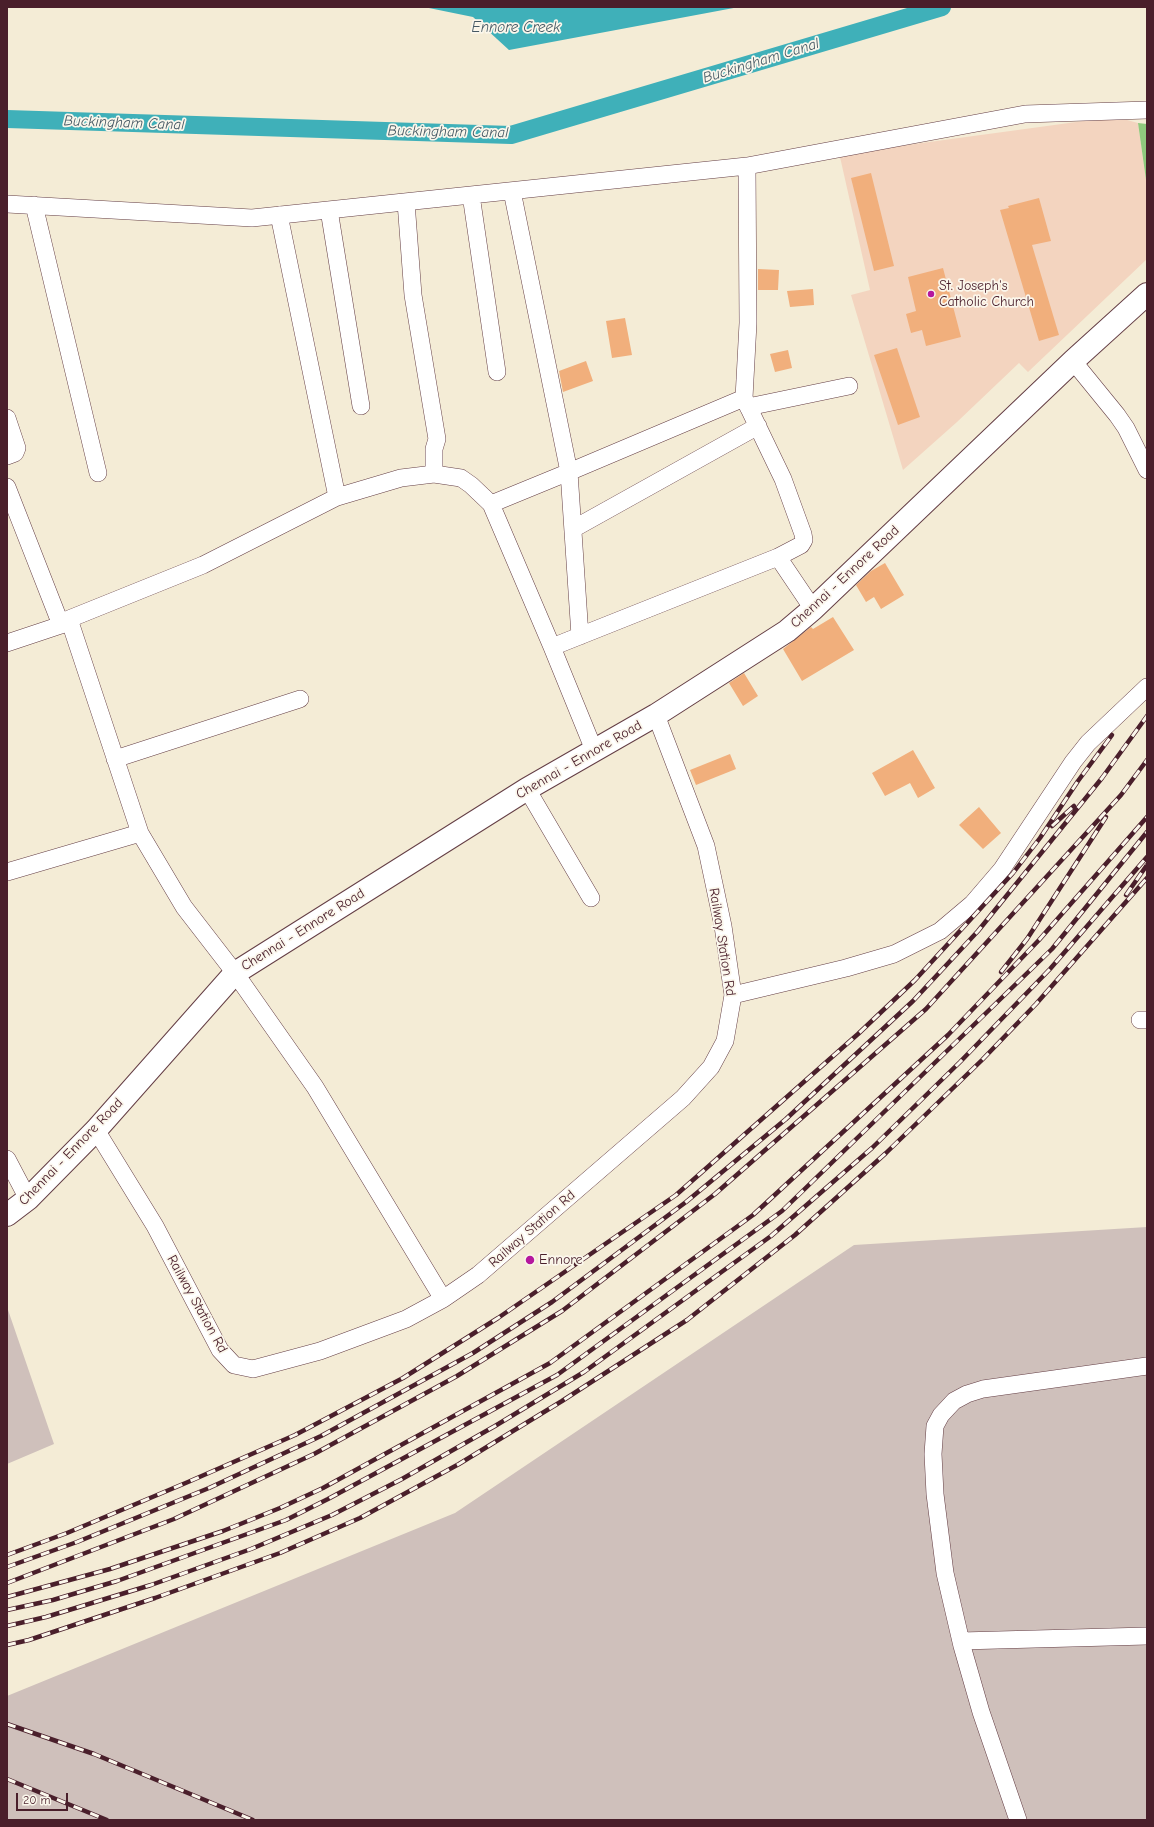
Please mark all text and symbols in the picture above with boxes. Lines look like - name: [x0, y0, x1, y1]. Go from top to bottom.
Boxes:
- water label: Ennore Creek: [472, 19, 560, 37]
- water label: Buckingham Canal: [701, 35, 821, 87]
- water label: Buckingham Canal: [63, 112, 185, 134]
- water label: Buckingham Canal: [387, 122, 509, 142]
- place label: St. Joseph's Catholic Church: [939, 278, 1034, 310]
- marker: St. Joseph's Catholic Church: [926, 289, 936, 299]
- street label: Chennai - Ennore Road: [787, 522, 903, 632]
- street label: Chennai - Ennore Road: [513, 717, 645, 803]
- street label: Chennai - Ennore Road: [238, 885, 368, 975]
- street label: Railway Station Rd: [705, 887, 739, 997]
- street label: Chennai - Ennore Road: [15, 1095, 127, 1209]
- street label: Railway Station Rd: [485, 1187, 579, 1271]
- street label: Railway Station Rd: [163, 1252, 231, 1356]
- place label: Ennore: [539, 1252, 583, 1268]
- marker: Ennore: [524, 1254, 536, 1266]
- scale bar: [18, 1785, 70, 1811]
- text: 20 m: [23, 1793, 51, 1807]

